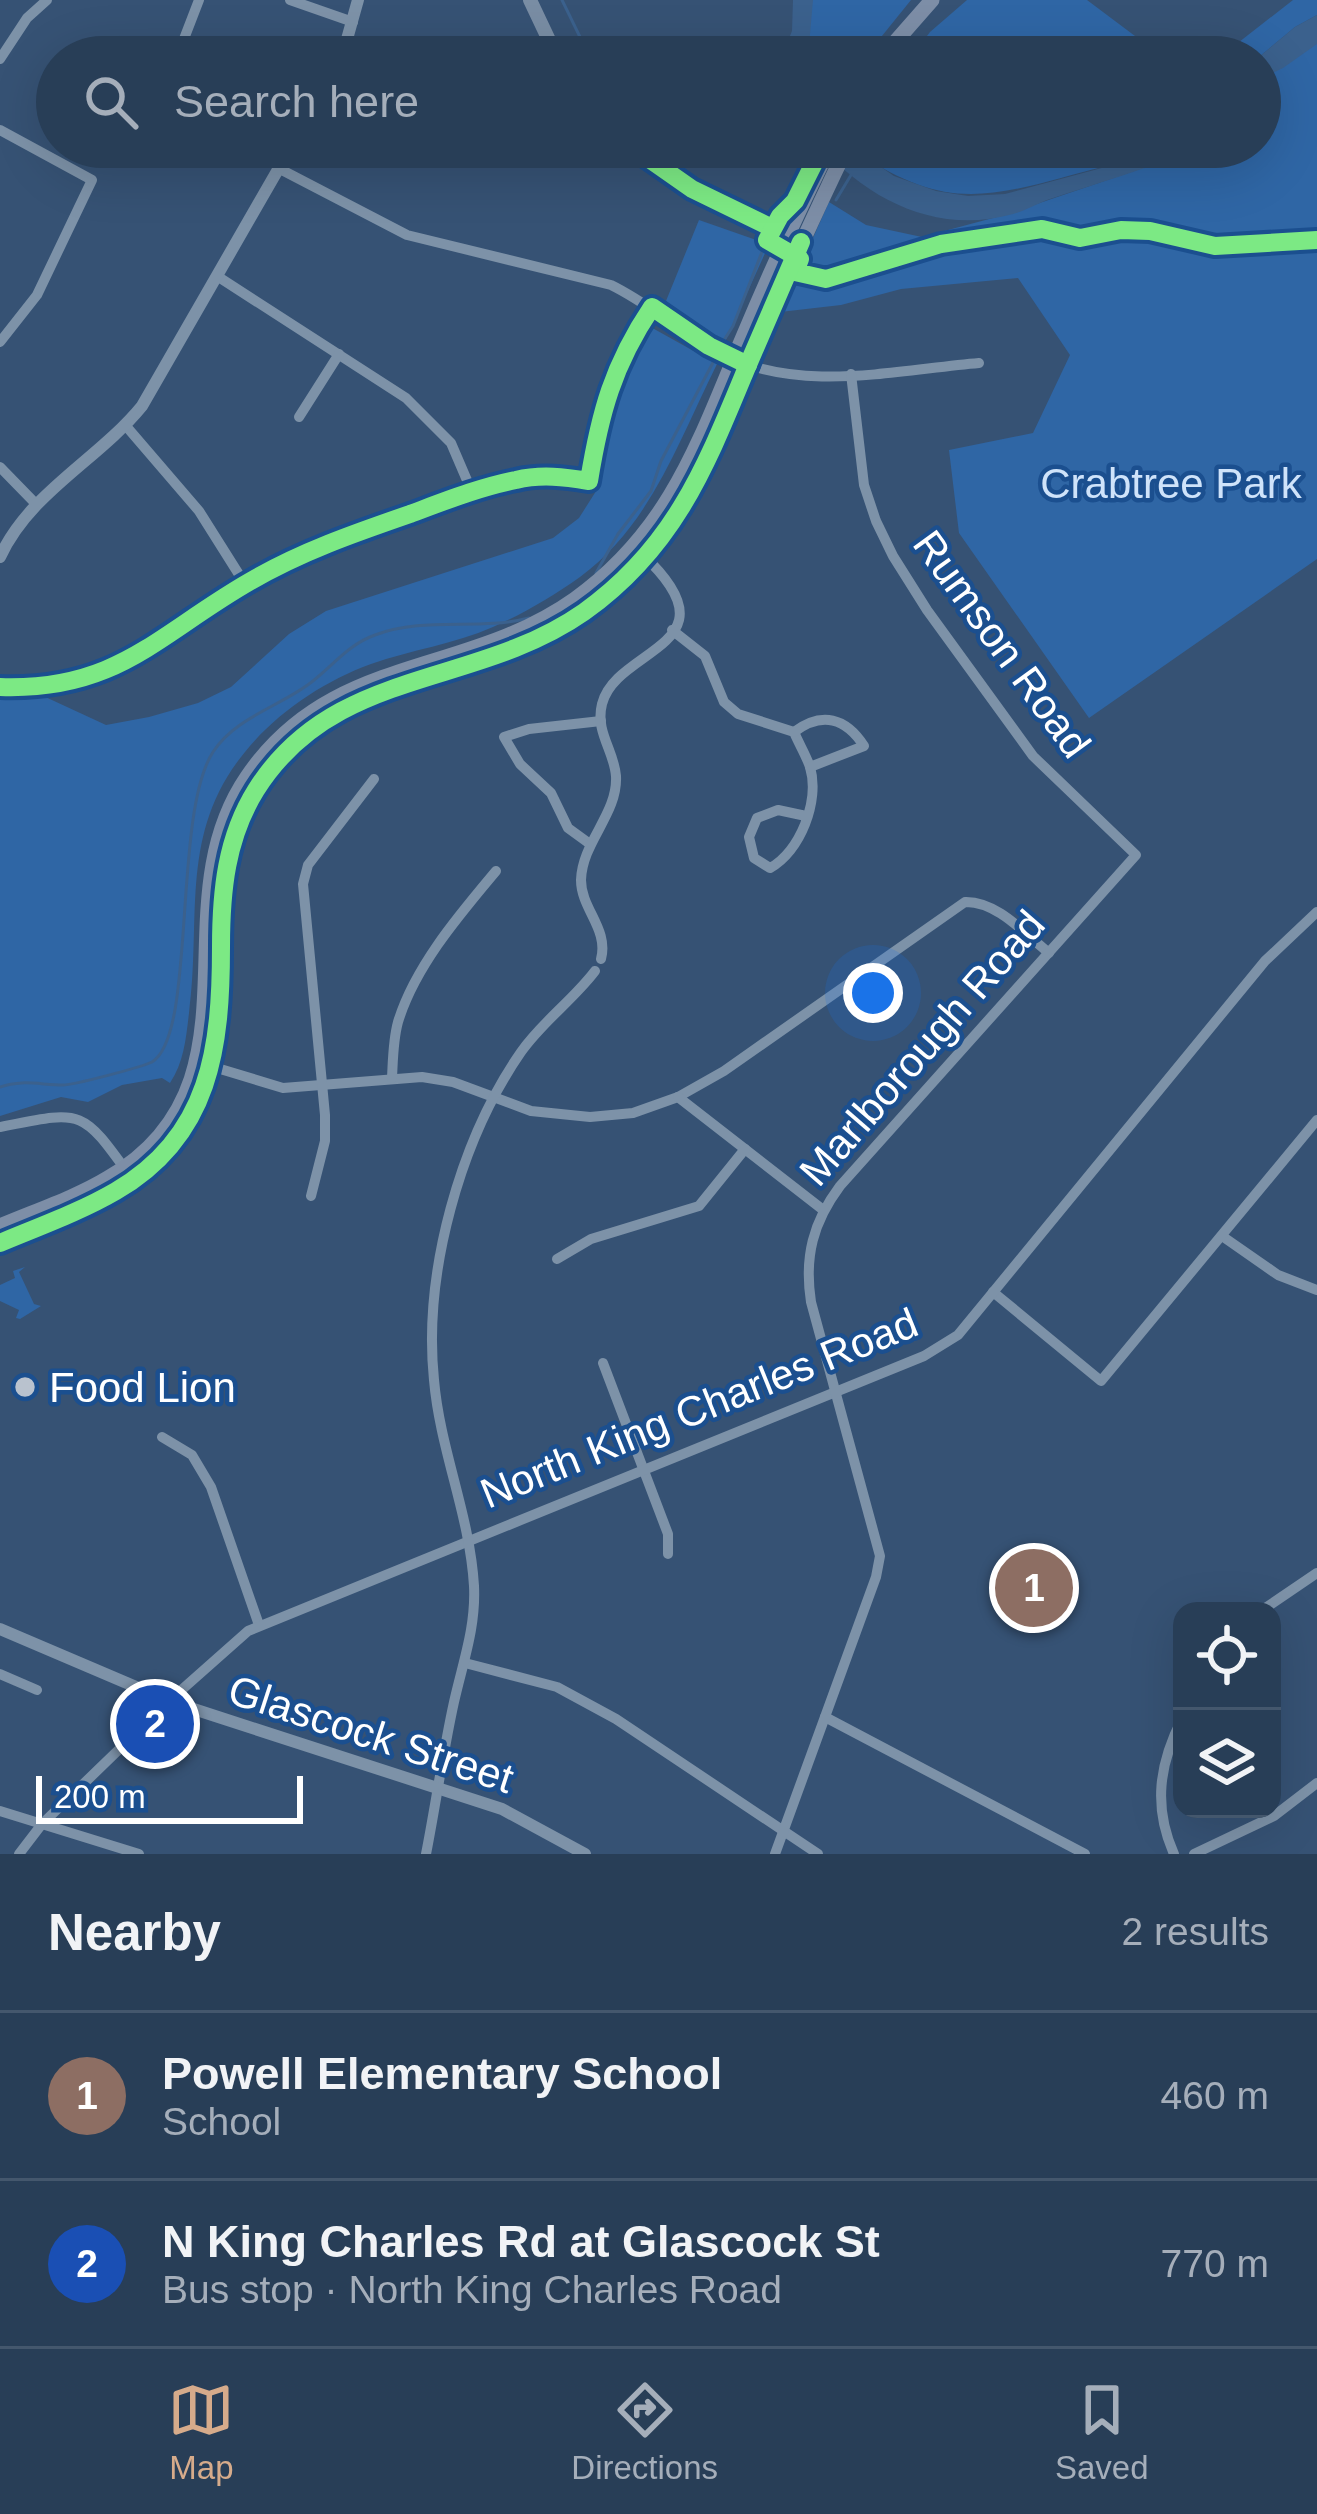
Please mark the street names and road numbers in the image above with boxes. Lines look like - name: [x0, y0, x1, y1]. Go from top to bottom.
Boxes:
- street label: Rumson Road: [904, 522, 1100, 766]
- street label: Marlborough Road: [790, 901, 1054, 1195]
- street label: North King Charles Road: [474, 1299, 924, 1517]
- street label: Glascock Street: [223, 1666, 520, 1802]

